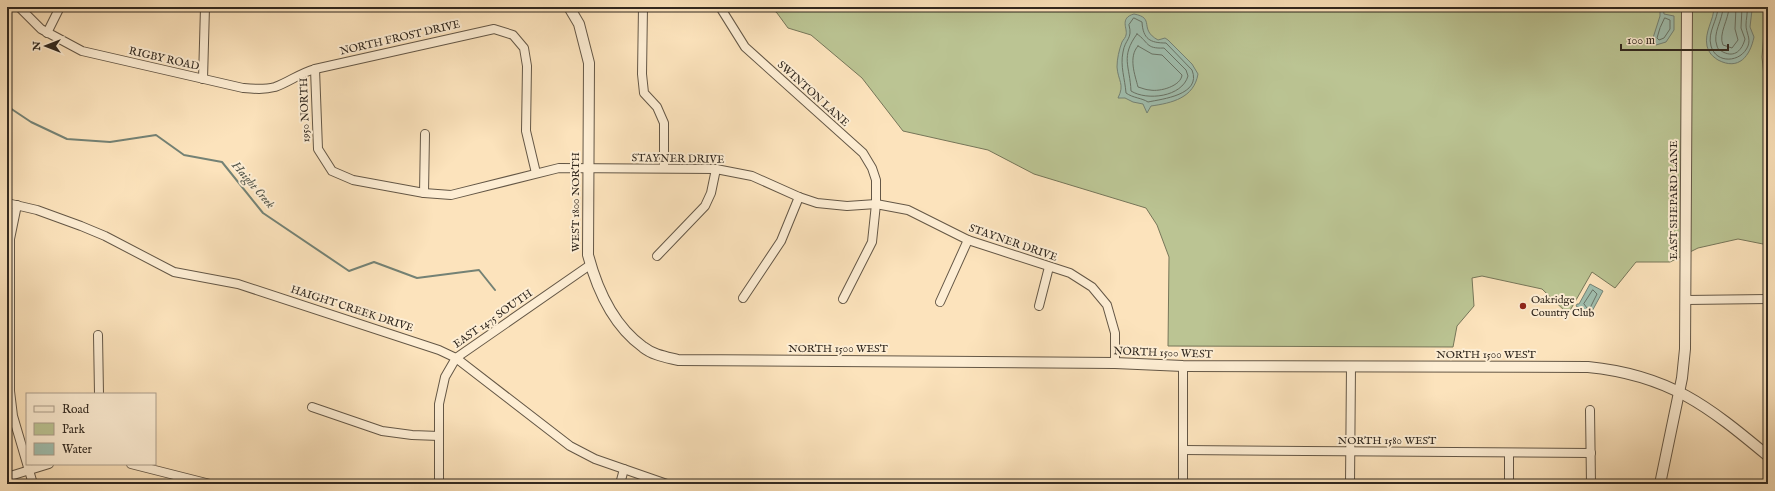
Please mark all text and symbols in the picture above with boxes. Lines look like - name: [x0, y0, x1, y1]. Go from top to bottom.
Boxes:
- street label: NORTH FROST DRIVE: [338, 17, 462, 59]
- north arrow: [26, 26, 66, 66]
- scale bar: [1621, 26, 1728, 52]
- text: 100 m: [1627, 33, 1655, 48]
- text: N: [30, 41, 44, 52]
- street label: RIGBY ROAD: [127, 44, 201, 74]
- street label: SWINTON LANE: [774, 58, 852, 130]
- street label: 1950 NORTH: [297, 77, 313, 143]
- street label: EAST SHEPARD LANE: [1667, 140, 1681, 260]
- street label: STAYNER DRIVE: [632, 151, 725, 167]
- street label: WEST 1800 NORTH: [569, 152, 583, 252]
- water label: Haight Creek: [227, 158, 278, 212]
- street label: STAYNER DRIVE: [967, 221, 1059, 265]
- street label: HAIGHT CREEK DRIVE: [289, 283, 416, 336]
- street label: EAST 1475 SOUTH: [451, 286, 536, 351]
- place label: Oakridge Country Club: [1531, 293, 1594, 320]
- marker: Oakridge Country Club: [1518, 301, 1528, 311]
- street label: NORTH 1500 WEST: [788, 342, 888, 356]
- street label: NORTH 1500 WEST: [1113, 344, 1213, 362]
- street label: NORTH 1500 WEST: [1436, 348, 1536, 362]
- legend: [26, 393, 156, 465]
- text: Road: [62, 402, 90, 417]
- text: Park: [62, 422, 85, 437]
- street label: NORTH 1580 WEST: [1338, 434, 1436, 448]
- text: Water: [62, 442, 93, 457]

